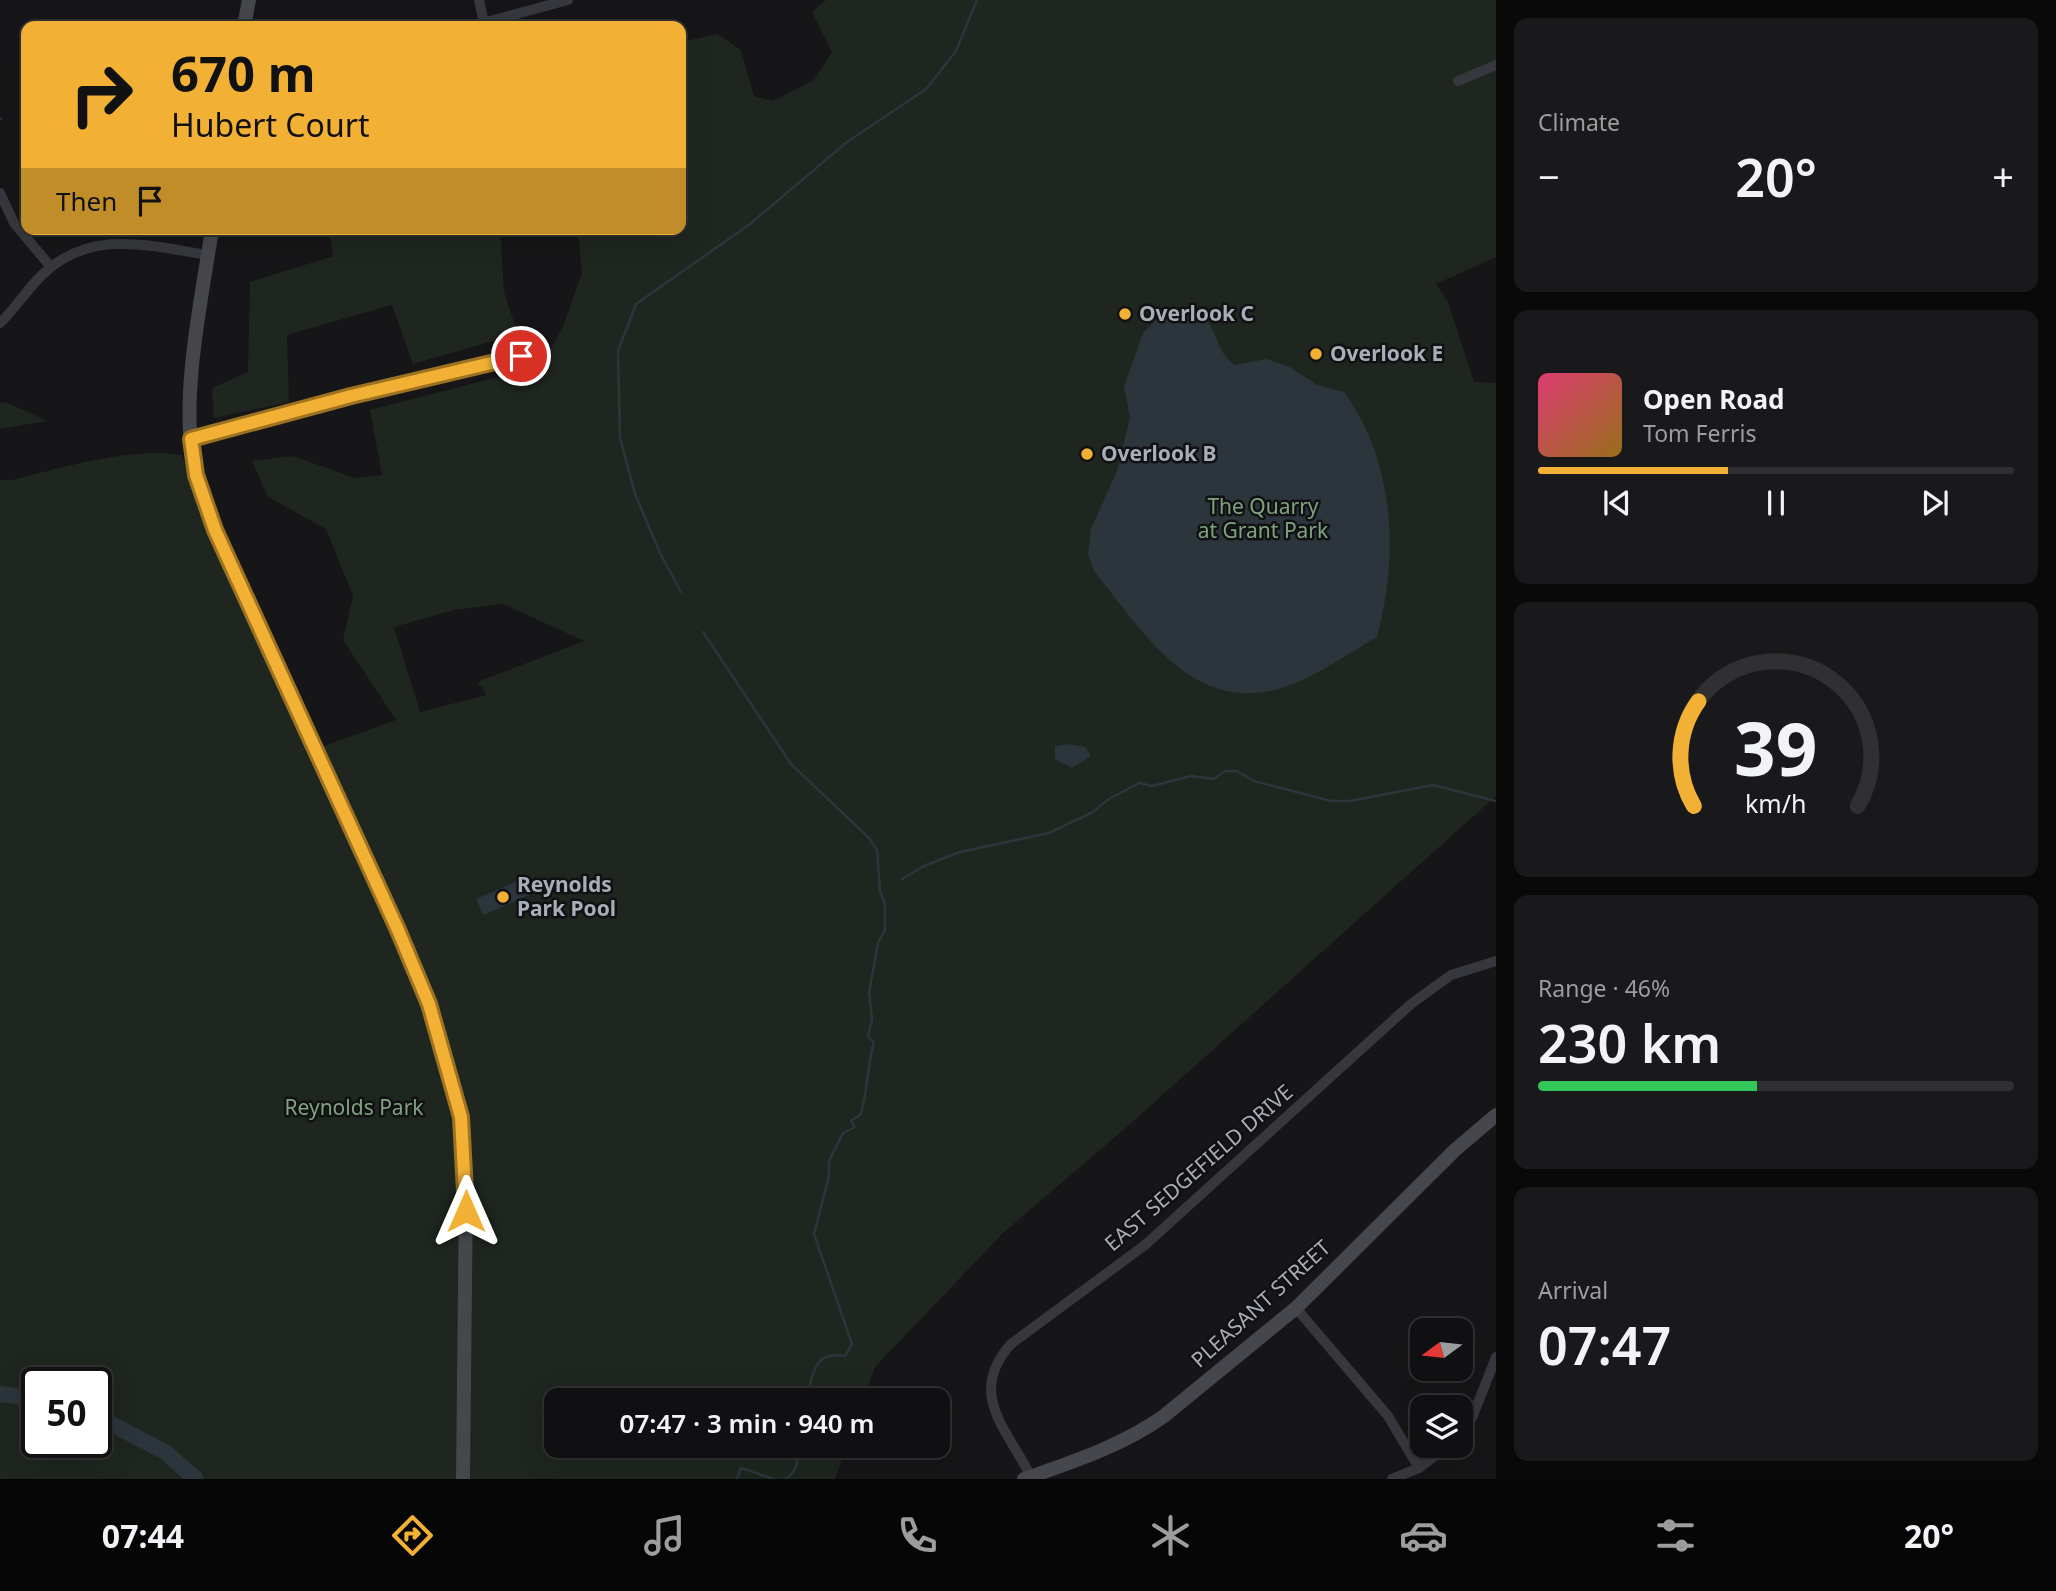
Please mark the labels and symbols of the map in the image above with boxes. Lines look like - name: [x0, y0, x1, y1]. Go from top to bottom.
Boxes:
- place label: Overlook C: [1139, 299, 1254, 327]
- marker: Overlook C: [1117, 306, 1133, 322]
- pin: [491, 326, 551, 386]
- place label: Overlook E: [1330, 339, 1443, 367]
- marker: Overlook E: [1308, 346, 1324, 362]
- place label: Overlook B: [1101, 439, 1216, 467]
- marker: Overlook B: [1079, 446, 1095, 462]
- park label: The Quarry at Grant Park: [1198, 492, 1329, 544]
- place label: Reynolds Park Pool: [517, 870, 616, 922]
- marker: Reynolds Park Pool: [495, 889, 511, 905]
- street label: EAST SEDGEFIELD DRIVE: [1098, 1078, 1298, 1257]
- park label: Reynolds Park: [284, 1093, 424, 1121]
- position arrow: [429, 1174, 503, 1248]
- street label: PLEASANT STREET: [1185, 1233, 1336, 1373]
- north arrow: [1410, 1318, 1474, 1381]
- speed limit sign: 50: [21, 1367, 112, 1458]

